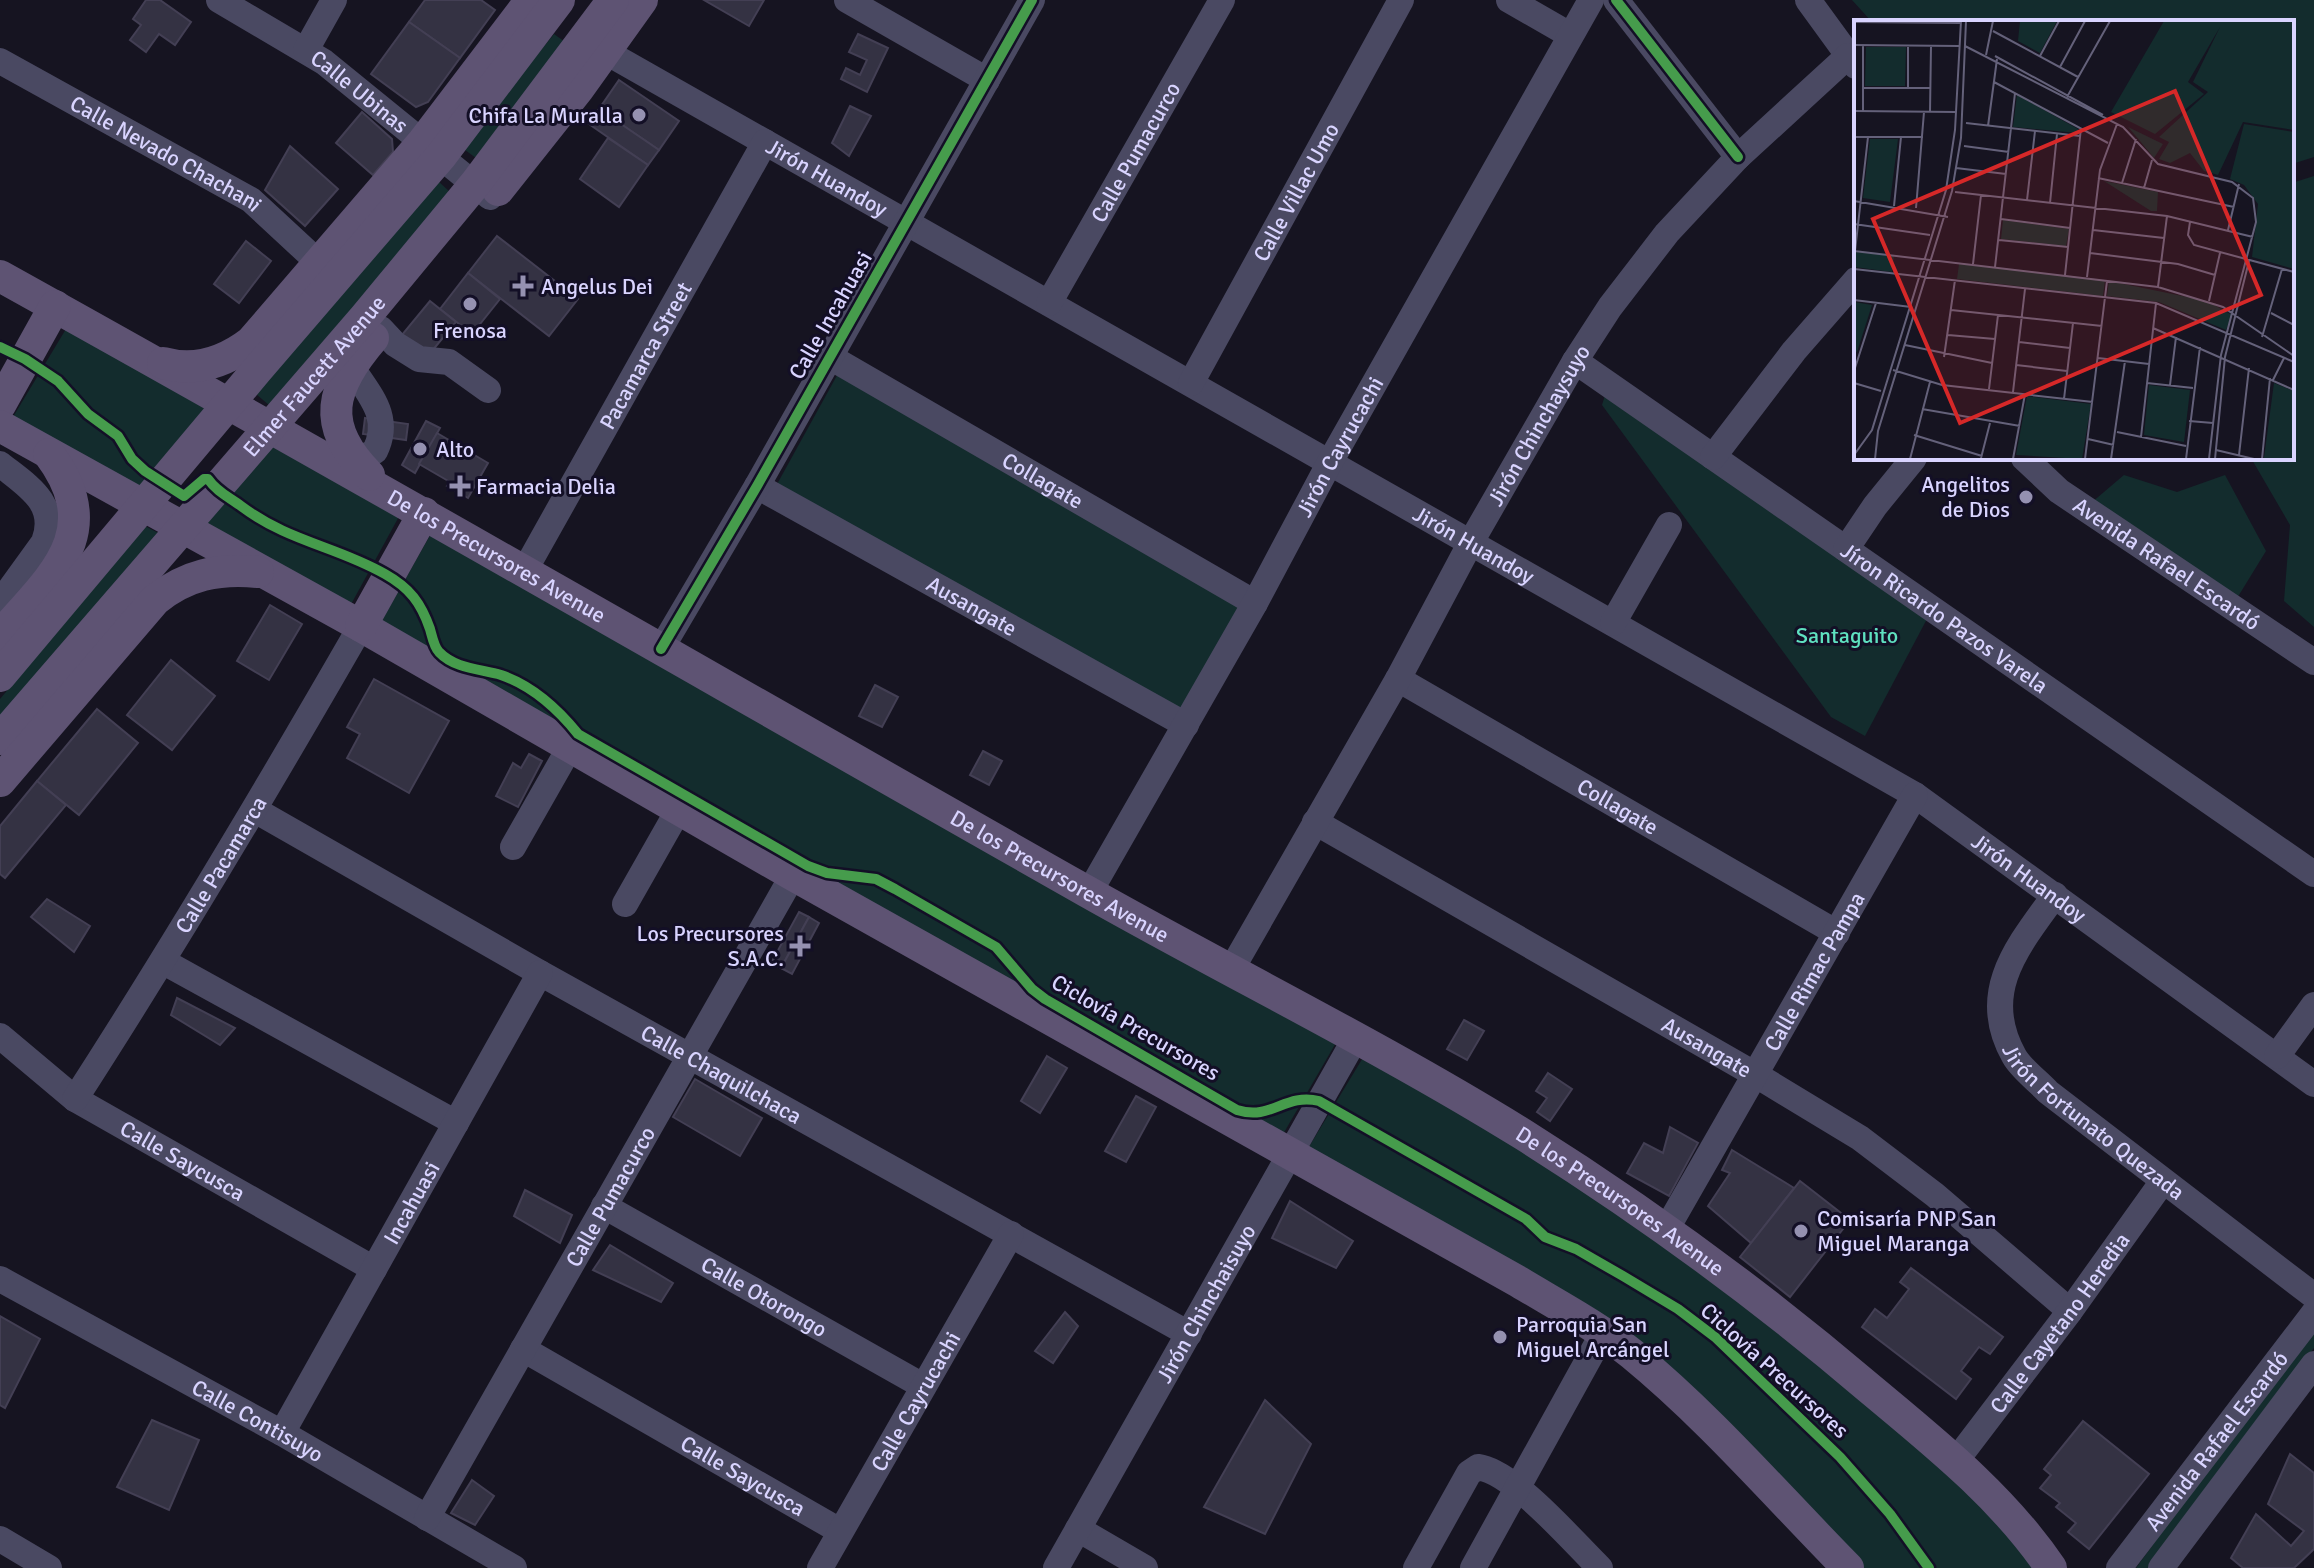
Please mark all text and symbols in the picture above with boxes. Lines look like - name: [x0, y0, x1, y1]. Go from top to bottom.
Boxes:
- inset map: [1854, 20, 2294, 460]
- street label: Calle Ubinas: [306, 44, 414, 139]
- street label: Calle Pumacurco: [1085, 77, 1186, 227]
- street label: Calle Nevado Chachani: [65, 90, 268, 218]
- place label: Chifa La Muralla: [469, 102, 623, 129]
- marker: Chifa La Muralla: [630, 106, 648, 124]
- street label: Calle Villac Umo: [1247, 118, 1345, 266]
- street label: Jirón Huandoy: [761, 133, 893, 223]
- street label: Calle Incahuasi: [783, 246, 878, 384]
- place label: Angelus Dei: [541, 273, 653, 300]
- marker: Angelus Dei: [512, 275, 534, 297]
- street label: Pacamarca Street: [594, 277, 698, 434]
- street label: Elmer Faucett Avenue: [237, 290, 391, 463]
- marker: Frenosa: [461, 295, 479, 313]
- place label: Frenosa: [433, 317, 507, 344]
- street label: Jirón Chinchaysuyo: [1482, 340, 1596, 511]
- street label: Jirón Cayrucachi: [1290, 372, 1389, 521]
- place label: Alto: [436, 436, 474, 463]
- marker: Alto: [411, 440, 429, 458]
- street label: Collagate: [997, 447, 1088, 515]
- place label: Angelitos de Dios: [1921, 471, 2010, 523]
- place label: Farmacia Delia: [476, 473, 616, 500]
- marker: Farmacia Delia: [451, 477, 469, 495]
- street label: De los Precursores Avenue: [383, 483, 610, 629]
- marker: Angelitos de Dios: [2017, 488, 2035, 506]
- street label: Avenida Rafael Escardó: [2068, 492, 2265, 636]
- street label: Jirón Huandoy: [1408, 500, 1540, 590]
- street label: Jíron Ricardo Pazos Varela: [1836, 537, 2053, 699]
- street label: Ausangate: [922, 570, 1022, 642]
- park label: Santaguito: [1796, 622, 1898, 649]
- street label: Collagate: [1572, 773, 1663, 841]
- street label: Calle Pacamarca: [169, 791, 273, 938]
- street label: De los Precursores Avenue: [946, 804, 1174, 948]
- street label: Jirón Huandoy: [1966, 827, 2092, 929]
- street label: Calle Rimac Pampa: [1758, 887, 1871, 1056]
- place label: Los Precursores S.A.C.: [636, 920, 784, 972]
- marker: Los Precursores S.A.C.: [791, 937, 809, 955]
- street label: Ciclovía Precursores: [1047, 968, 1225, 1087]
- street label: Ausangate: [1657, 1011, 1757, 1084]
- street label: Calle Chaquilchaca: [636, 1019, 806, 1130]
- street label: Jirón Fortunato Quezada: [1996, 1040, 2190, 1206]
- street label: Calle Saycusca: [115, 1115, 250, 1207]
- street label: De los Precursores Avenue: [1511, 1120, 1730, 1282]
- street label: Calle Pumacurco: [560, 1122, 661, 1272]
- street label: Incahuasi: [378, 1157, 446, 1249]
- place label: Comisaría PNP San Miguel Maranga: [1817, 1205, 1996, 1257]
- street label: Jirón Chinchaisuyo: [1151, 1220, 1262, 1388]
- marker: Comisaría PNP San Miguel Maranga: [1792, 1222, 1810, 1240]
- street label: Calle Cayetano Heredia: [1984, 1228, 2136, 1419]
- street label: Calle Otorongo: [696, 1251, 832, 1343]
- street label: Ciclovía Precursores: [1695, 1297, 1854, 1444]
- place label: Parroquia San Miguel Arcángel: [1516, 1311, 1669, 1363]
- street label: Calle Cayrucachi: [865, 1327, 966, 1476]
- marker: Parroquia San Miguel Arcángel: [1491, 1328, 1509, 1346]
- street label: Avenida Rafael Escardó: [2139, 1346, 2294, 1536]
- street label: Calle Contisuyo: [187, 1373, 328, 1468]
- street label: Calle Saycusca: [676, 1429, 810, 1522]

